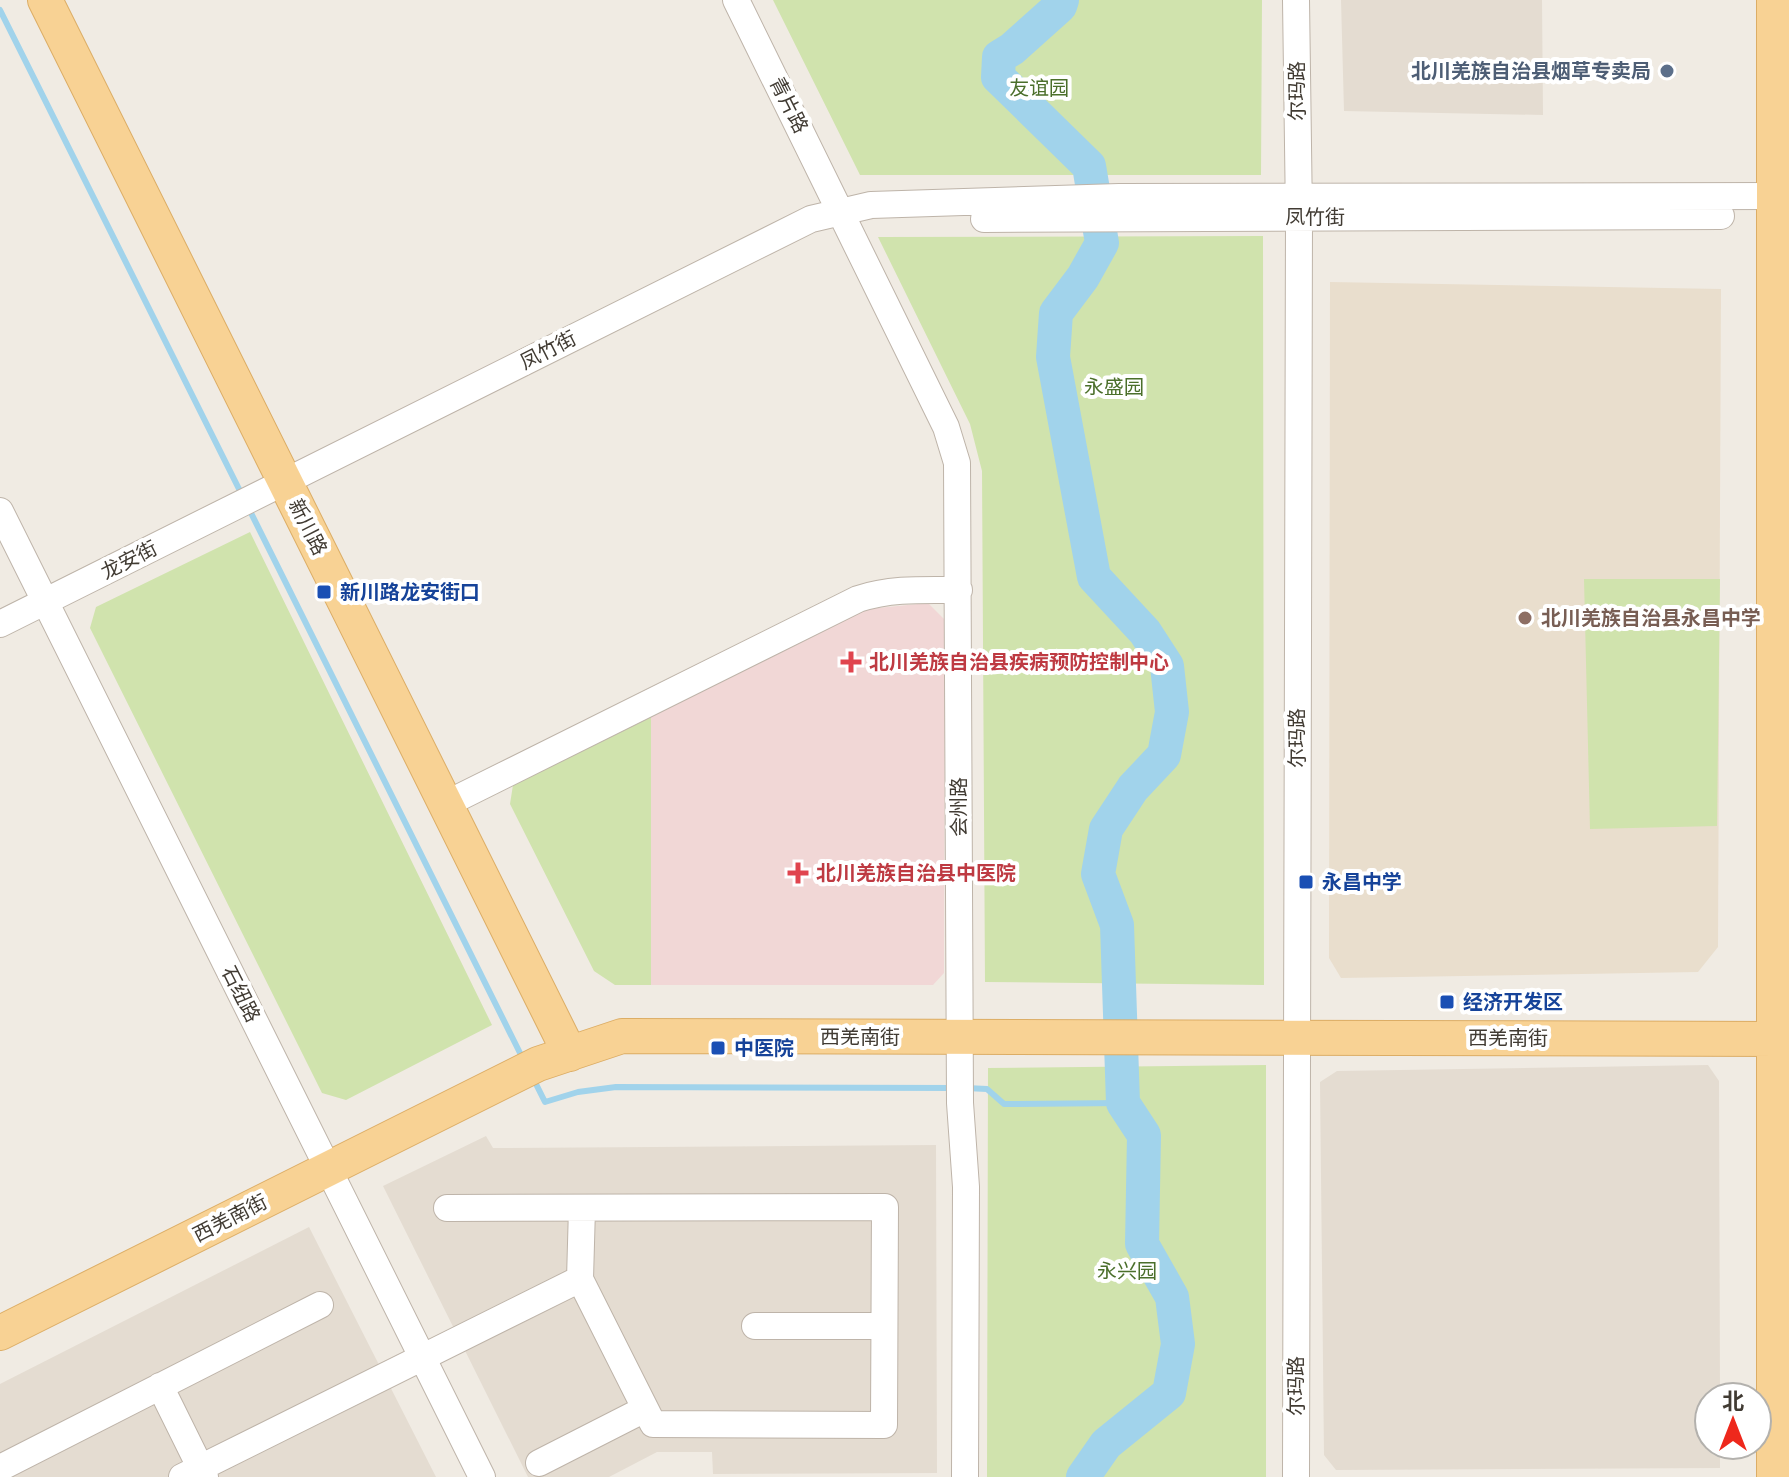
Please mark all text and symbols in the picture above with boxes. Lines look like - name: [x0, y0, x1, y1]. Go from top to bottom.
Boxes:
- place label: 北川羌族自治县烟草专卖局: [1411, 60, 1651, 86]
- street label: 尔玛路: [1286, 61, 1312, 121]
- marker: 北川羌族自治县烟草专卖局: [1658, 62, 1676, 80]
- street label: 青片路: [762, 73, 812, 139]
- park label: 友谊园: [1009, 77, 1069, 103]
- street label: 凤竹街: [1285, 206, 1345, 232]
- street label: 凤竹街: [516, 327, 582, 377]
- park label: 永盛园: [1084, 376, 1144, 402]
- street label: 新川路: [281, 495, 331, 561]
- street label: 龙安街: [97, 537, 163, 587]
- place label: 新川路龙安街口: [340, 581, 480, 607]
- marker: 新川路龙安街口: [315, 583, 333, 601]
- place label: 北川羌族自治县永昌中学: [1541, 607, 1761, 633]
- marker: 北川羌族自治县永昌中学: [1516, 609, 1534, 627]
- marker: 北川羌族自治县疾病预防控制中心: [840, 651, 862, 673]
- place label: 北川羌族自治县疾病预防控制中心: [869, 651, 1169, 677]
- street label: 尔玛路: [1286, 708, 1312, 768]
- street label: 会州路: [948, 777, 974, 837]
- marker: 北川羌族自治县中医院: [787, 862, 809, 884]
- place label: 北川羌族自治县中医院: [816, 862, 1016, 888]
- place label: 永昌中学: [1322, 871, 1402, 897]
- marker: 永昌中学: [1297, 873, 1315, 891]
- street label: 石纽路: [214, 962, 264, 1028]
- place label: 经济开发区: [1463, 991, 1563, 1017]
- marker: 经济开发区: [1438, 993, 1456, 1011]
- street label: 西羌南街: [820, 1026, 900, 1052]
- street label: 西羌南街: [1468, 1027, 1548, 1053]
- place label: 中医院: [734, 1037, 794, 1063]
- marker: 中医院: [709, 1039, 727, 1057]
- street label: 西羌南街: [189, 1190, 272, 1250]
- park label: 永兴园: [1097, 1260, 1157, 1286]
- street label: 尔玛路: [1285, 1356, 1311, 1416]
- north arrow: [1693, 1381, 1773, 1461]
- text: 北: [1722, 1390, 1744, 1417]

